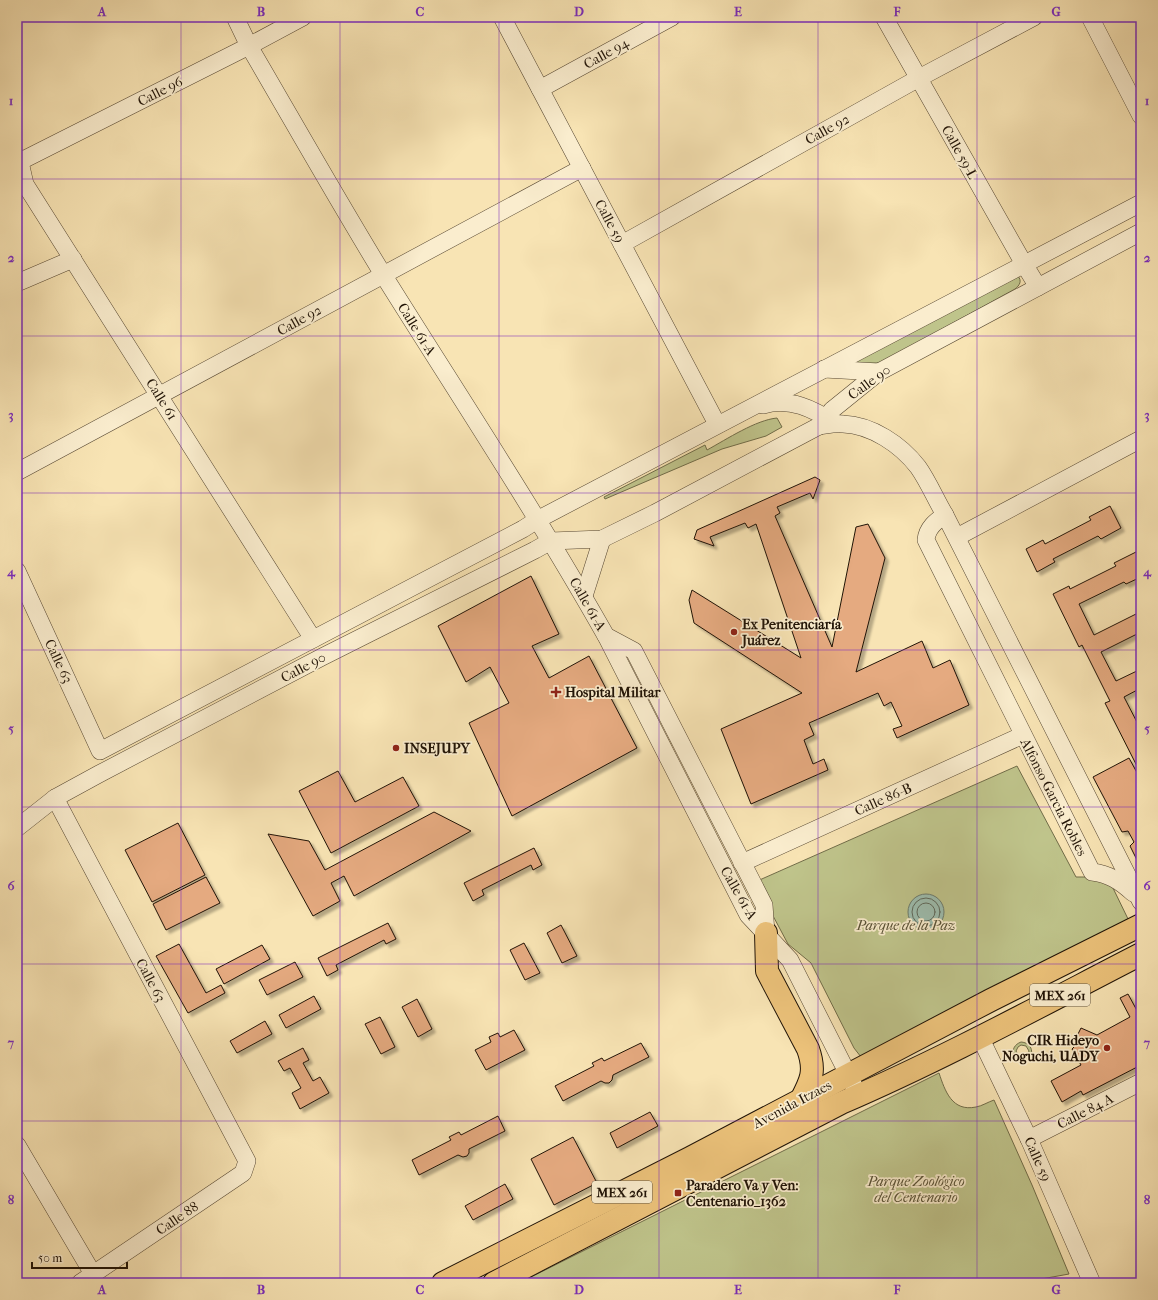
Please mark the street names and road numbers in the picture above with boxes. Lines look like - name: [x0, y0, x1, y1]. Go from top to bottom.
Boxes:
- street label: Calle 94: [581, 34, 632, 73]
- street label: Calle 96: [135, 73, 186, 110]
- street label: Calle 92: [802, 110, 852, 149]
- street label: Calle 59-L: [938, 122, 982, 183]
- street label: Calle 59: [591, 197, 628, 246]
- street label: Calle 61-A: [394, 300, 440, 359]
- street label: Calle 92: [274, 301, 324, 340]
- street label: Calle 90: [845, 361, 894, 404]
- street label: Calle 61: [142, 375, 181, 423]
- street label: Calle 61-A: [566, 575, 610, 635]
- street label: Calle 63: [41, 636, 76, 686]
- street label: Calle 90: [278, 649, 329, 686]
- street label: Alfonso Garcia Robles: [1016, 735, 1091, 859]
- street label: Calle 86-B: [852, 779, 914, 820]
- street label: Calle 61-A: [717, 864, 761, 924]
- street label: Calle 63: [132, 956, 169, 1005]
- road number: MEX 261: [1030, 984, 1090, 1006]
- street label: Avenida Itzaes: [749, 1077, 835, 1133]
- street label: Calle 84 A: [1054, 1090, 1117, 1133]
- street label: Calle 59: [1020, 1134, 1055, 1184]
- road number: MEX 261: [592, 1181, 652, 1203]
- street label: Calle 88: [153, 1198, 202, 1239]

